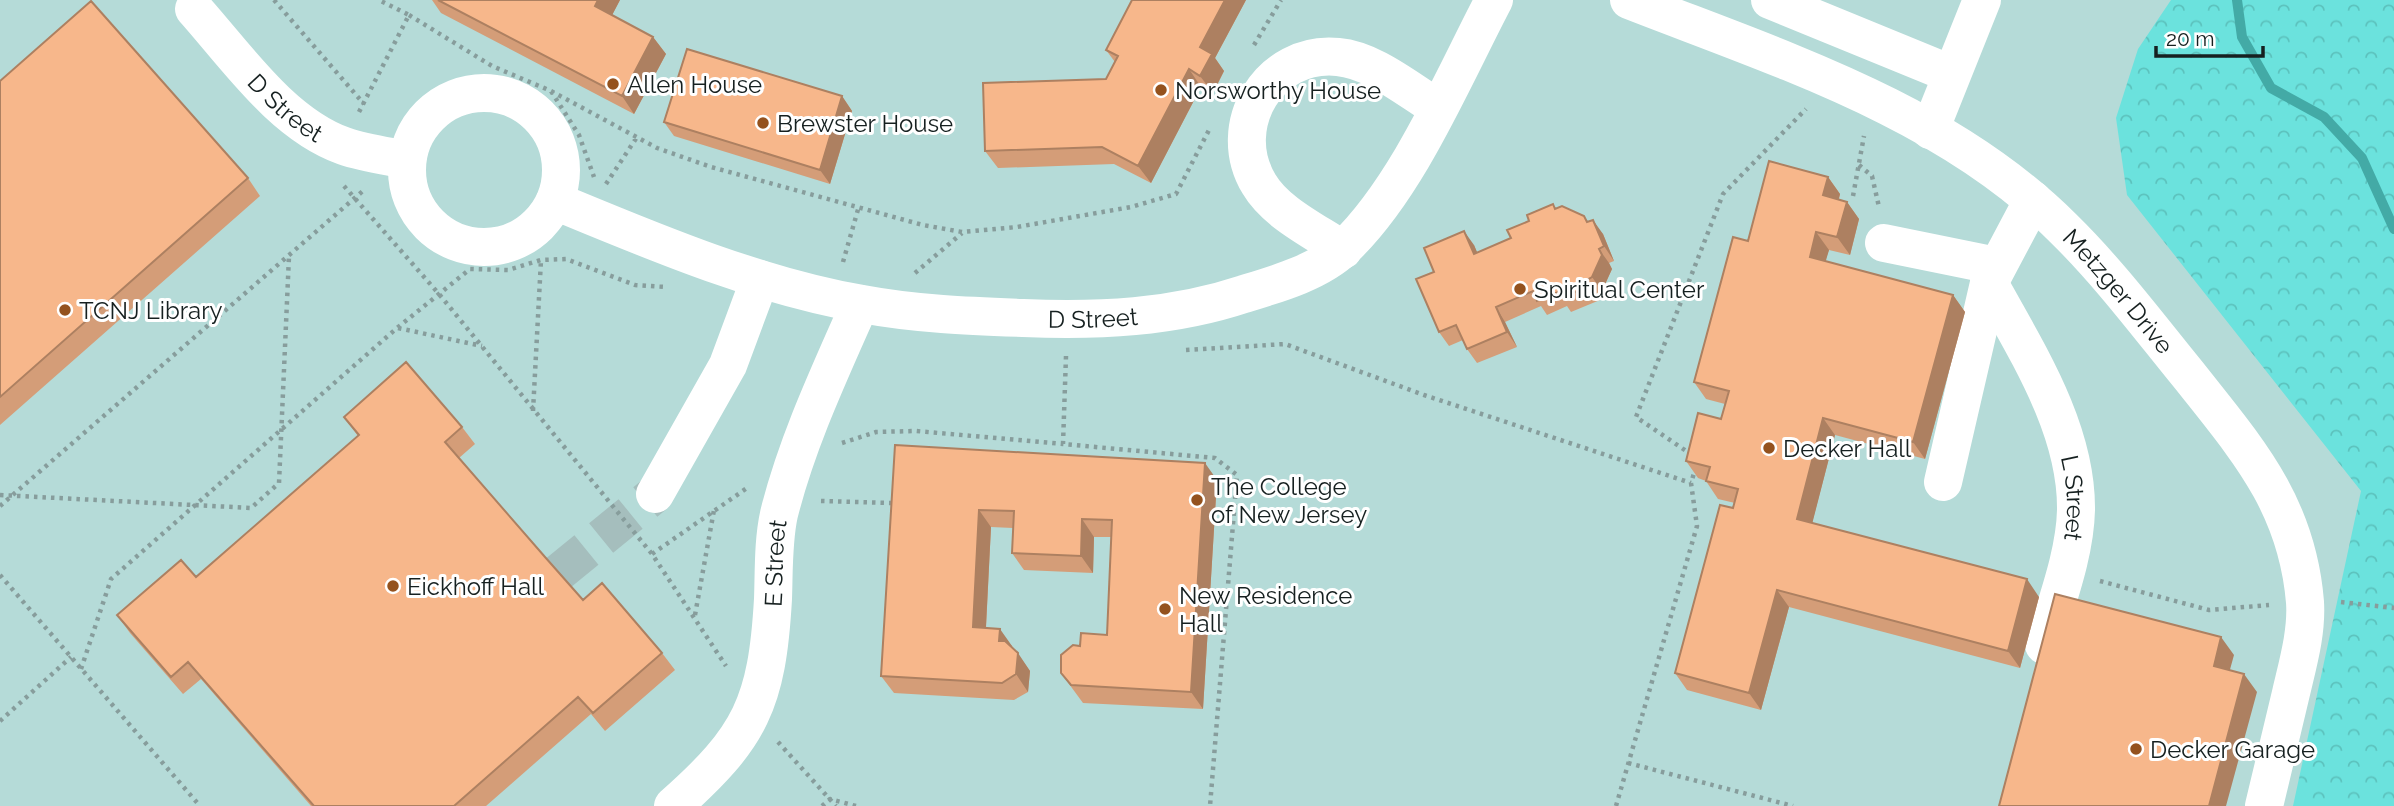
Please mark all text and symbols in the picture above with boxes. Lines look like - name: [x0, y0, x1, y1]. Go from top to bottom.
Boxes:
- scale bar: [2156, 14, 2263, 58]
- text: 20 m: [2166, 26, 2214, 51]
- street label: D Street: [242, 67, 328, 148]
- place label: Allen House: [627, 70, 762, 99]
- marker: Allen House: [605, 76, 621, 92]
- place label: Norsworthy House: [1175, 76, 1381, 105]
- marker: Norsworthy House: [1153, 82, 1169, 98]
- place label: Brewster House: [777, 109, 953, 138]
- marker: Brewster House: [755, 115, 771, 131]
- street label: Metzger Drive: [2057, 222, 2180, 359]
- place label: Spiritual Center: [1534, 275, 1705, 304]
- marker: Spiritual Center: [1512, 281, 1528, 297]
- place label: TCNJ Library: [79, 296, 223, 325]
- street label: D Street: [1048, 301, 1139, 333]
- marker: TCNJ Library: [57, 302, 73, 318]
- place label: Decker Hall: [1783, 434, 1912, 463]
- marker: Decker Hall: [1761, 440, 1777, 456]
- street label: L Street: [2055, 452, 2091, 543]
- place label: The College of New Jersey: [1211, 472, 1367, 529]
- marker: The College of New Jersey: [1189, 492, 1205, 508]
- street label: E Street: [758, 517, 792, 608]
- place label: Eickhoff Hall: [407, 572, 545, 601]
- marker: Eickhoff Hall: [385, 578, 401, 594]
- place label: New Residence Hall: [1179, 581, 1352, 638]
- marker: New Residence Hall: [1157, 601, 1173, 617]
- place label: Decker Garage: [2150, 735, 2315, 764]
- marker: Decker Garage: [2128, 741, 2144, 757]

